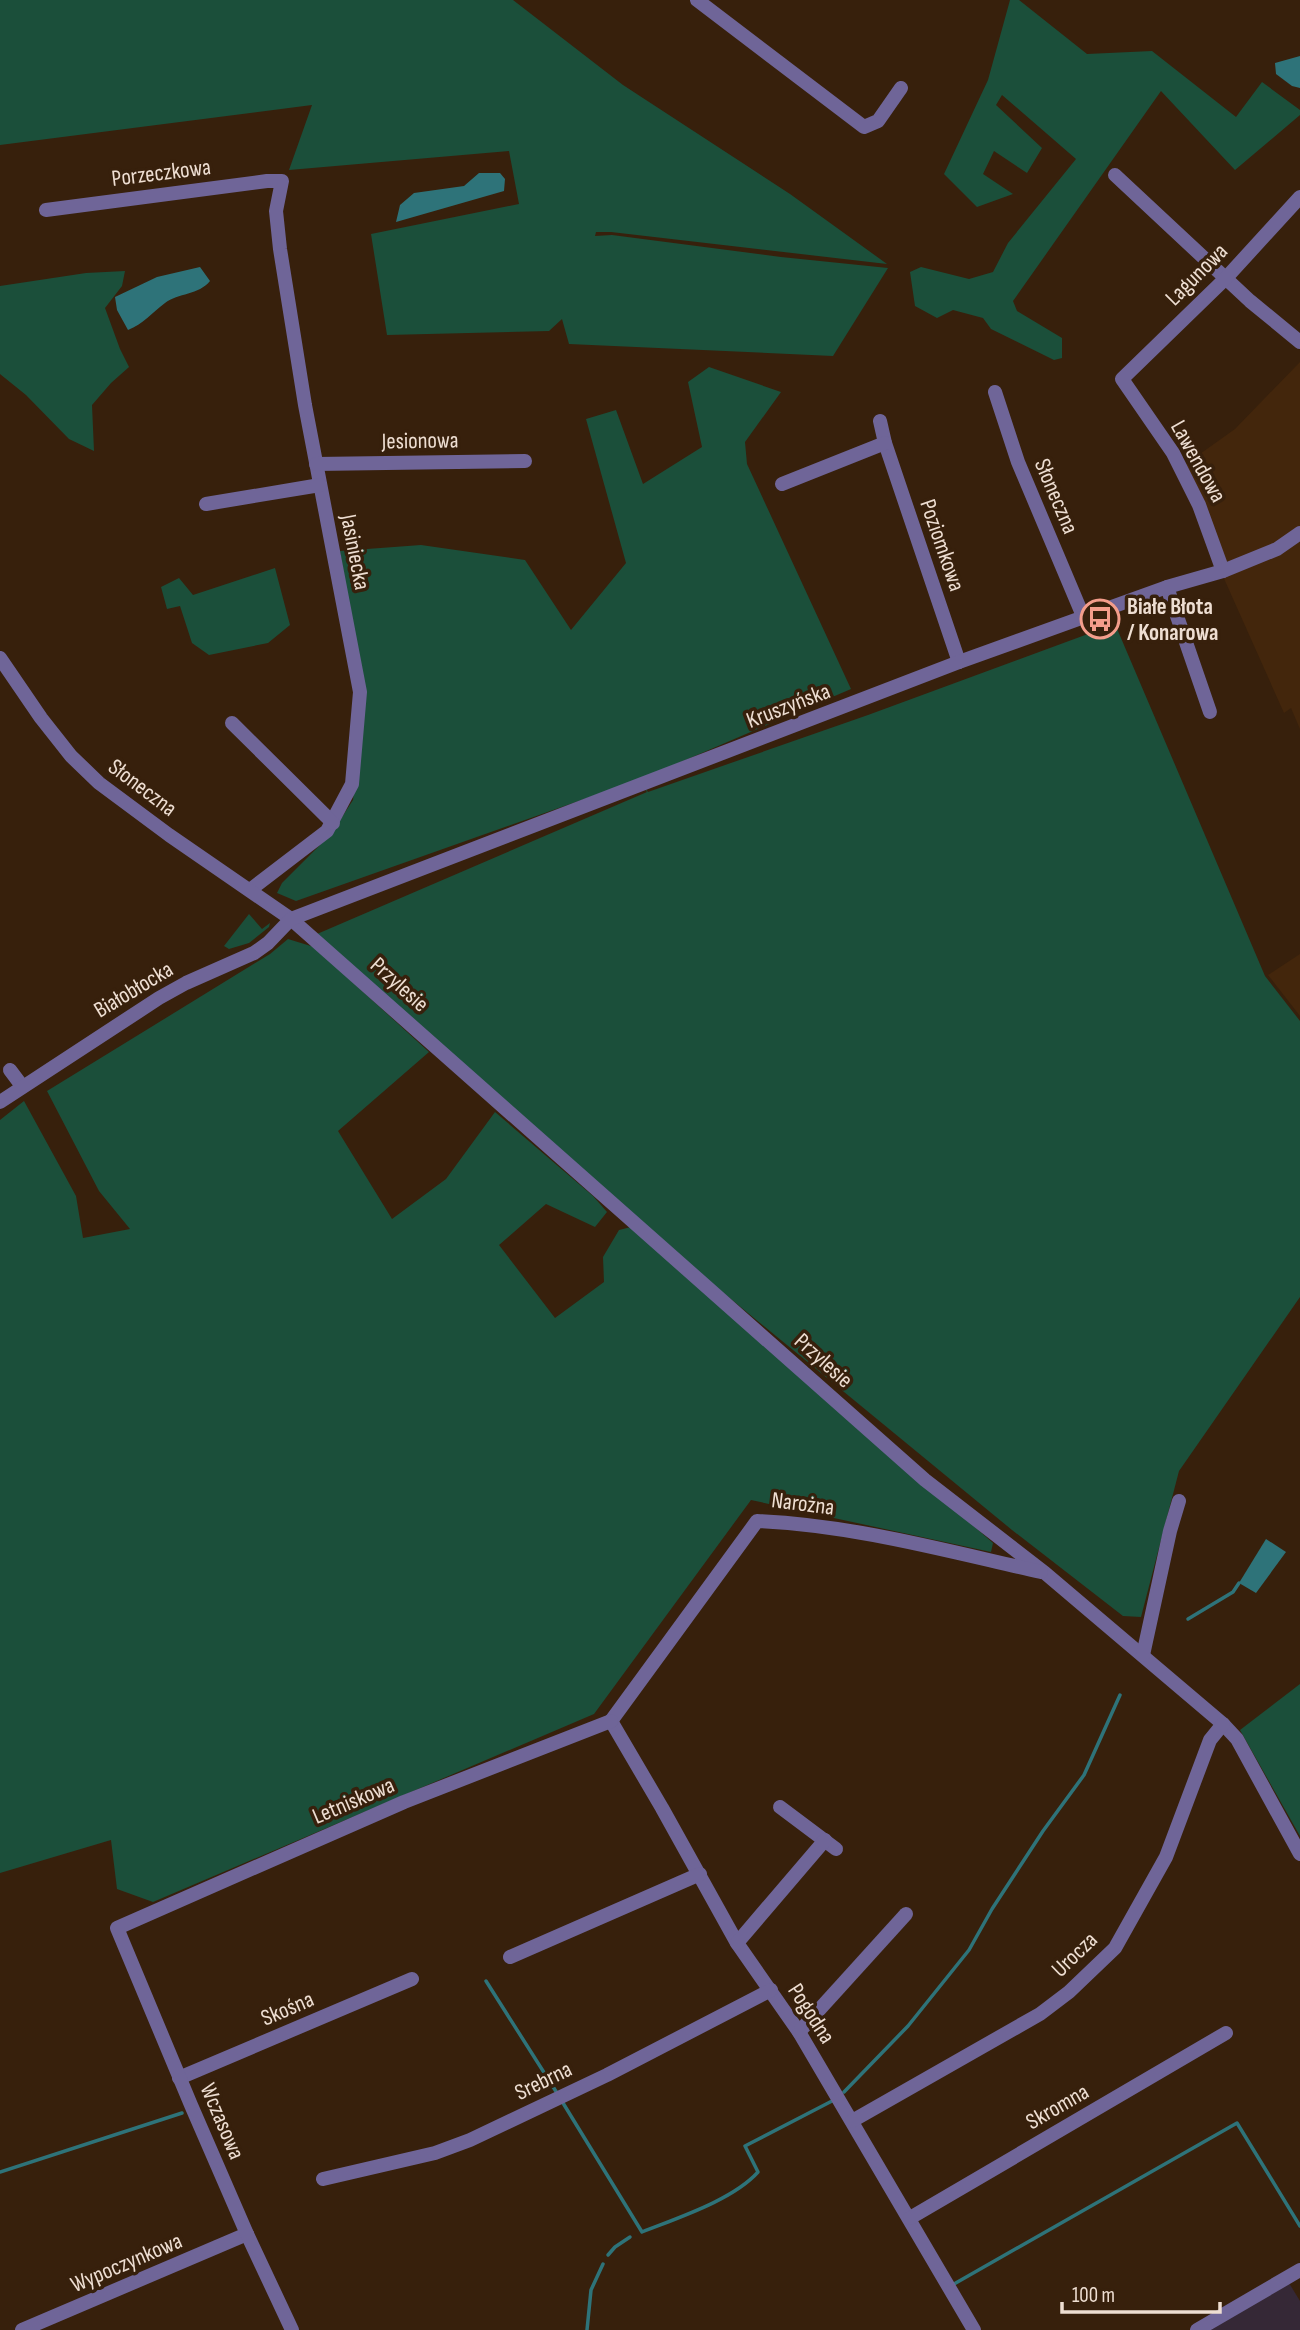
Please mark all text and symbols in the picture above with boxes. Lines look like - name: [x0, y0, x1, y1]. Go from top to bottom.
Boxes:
- street label: Porzeczkowa: [110, 153, 212, 193]
- street label: Lagunowa: [1160, 238, 1234, 312]
- street label: Lawendowa: [1164, 415, 1232, 507]
- street label: Jesionowa: [380, 426, 459, 456]
- street label: Słoneczna: [1028, 455, 1084, 538]
- street label: Poziomkowa: [913, 496, 971, 595]
- street label: Jasiniecka: [334, 511, 376, 592]
- place label: Białe Błota / Konarowa: [1127, 593, 1219, 647]
- bus stop icon: Białe Błota / Konarowa: [1079, 598, 1121, 640]
- street label: Kruszyńska: [743, 677, 834, 735]
- street label: Słoneczna: [103, 753, 182, 823]
- street label: Przylesie: [364, 951, 434, 1018]
- street label: Białobłocka: [89, 955, 178, 1024]
- street label: Przylesie: [788, 1327, 858, 1394]
- street label: Narożna: [770, 1486, 836, 1522]
- street label: Letniskowa: [308, 1771, 399, 1831]
- street label: Urocza: [1046, 1926, 1104, 1983]
- street label: Pogodna: [781, 1978, 841, 2049]
- street label: Skośna: [257, 1985, 318, 2033]
- street label: Srebrna: [510, 2055, 577, 2107]
- street label: Skromna: [1021, 2078, 1094, 2136]
- street label: Wczasowa: [194, 2079, 251, 2164]
- street label: Wypoczynkowa: [67, 2227, 186, 2299]
- scale bar: [1062, 2270, 1220, 2314]
- text: 100 m: [1072, 2283, 1115, 2308]

